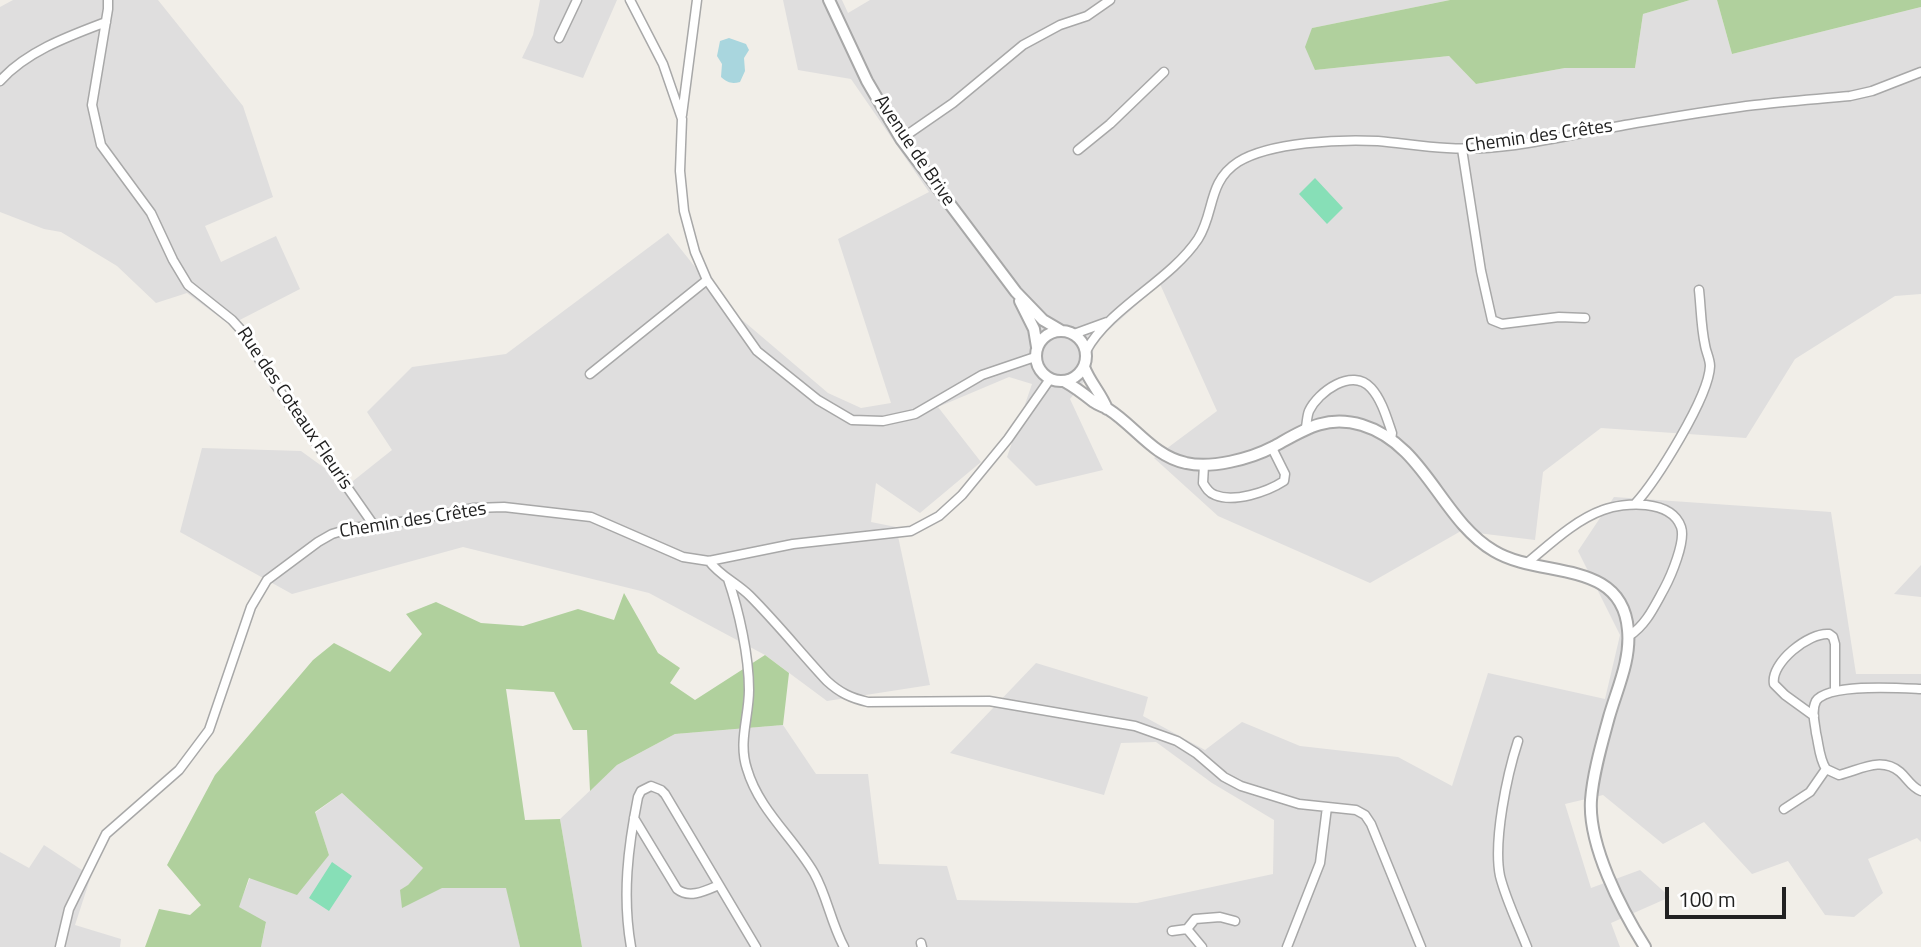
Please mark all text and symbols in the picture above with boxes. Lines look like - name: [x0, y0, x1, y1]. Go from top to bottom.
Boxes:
- street label: Avenue de Brive: [869, 91, 959, 211]
- street label: Chemin des Crêtes: [1464, 115, 1614, 159]
- street label: Rue des Coteaux Fleuris: [231, 324, 357, 494]
- street label: Chemin des Crêtes: [338, 498, 488, 544]
- scale bar: [1669, 874, 1790, 918]
- text: 100 m: [1678, 883, 1735, 915]

